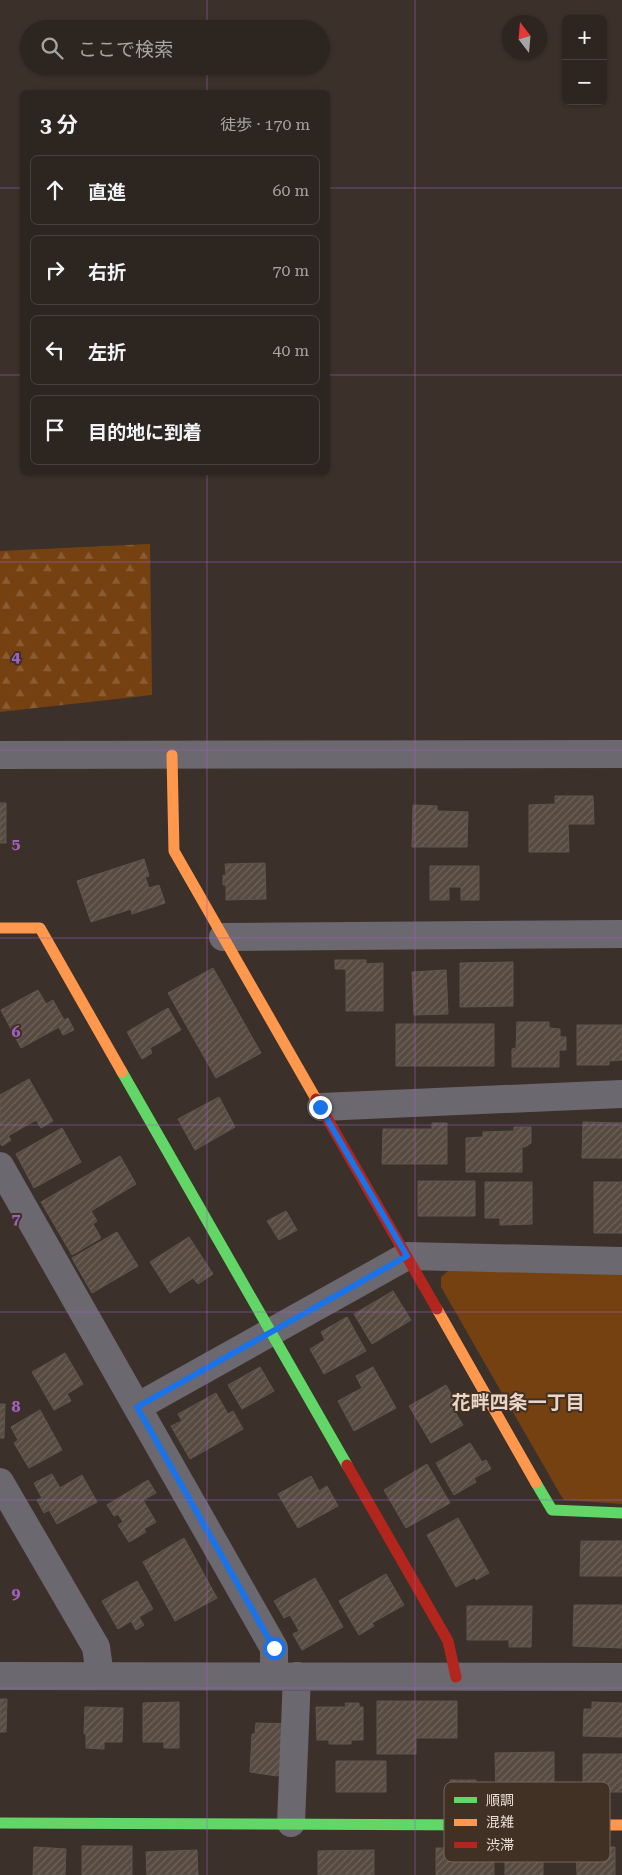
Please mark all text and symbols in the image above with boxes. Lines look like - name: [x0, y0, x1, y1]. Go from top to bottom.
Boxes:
- north arrow: [502, 15, 547, 60]
- map controls: [562, 15, 607, 105]
- button: +: [562, 15, 607, 60]
- search box: [20, 20, 330, 75]
- icon: search: [38, 34, 66, 62]
- text: ここで検索: [78, 38, 173, 61]
- button: −: [562, 60, 607, 105]
- text: 3 分: [40, 113, 78, 137]
- text: 徒歩 · 170 m: [220, 115, 310, 134]
- icon: ahead: [41, 176, 69, 204]
- text: 直進: [88, 181, 126, 204]
- text: 60 m: [272, 181, 309, 200]
- icon: right: [41, 256, 69, 284]
- text: 右折: [88, 261, 126, 284]
- text: 70 m: [272, 261, 309, 280]
- icon: left: [41, 336, 69, 364]
- text: 左折: [88, 341, 126, 364]
- text: 40 m: [272, 341, 309, 360]
- icon: arrive: [41, 416, 69, 444]
- text: 目的地に到着: [88, 421, 202, 444]
- text: 4: [12, 647, 21, 666]
- text: 5: [12, 834, 21, 853]
- text: 6: [12, 1022, 21, 1041]
- route end: [309, 1096, 332, 1119]
- text: 7: [12, 1209, 21, 1228]
- district label: 花畔四条一丁目: [451, 1391, 585, 1414]
- text: 8: [12, 1397, 21, 1416]
- text: 9: [12, 1584, 21, 1603]
- route start: [263, 1637, 286, 1660]
- legend: [444, 1782, 610, 1862]
- text: 順調: [486, 1792, 514, 1808]
- text: 混雑: [486, 1814, 514, 1830]
- text: 渋滞: [486, 1837, 514, 1853]

